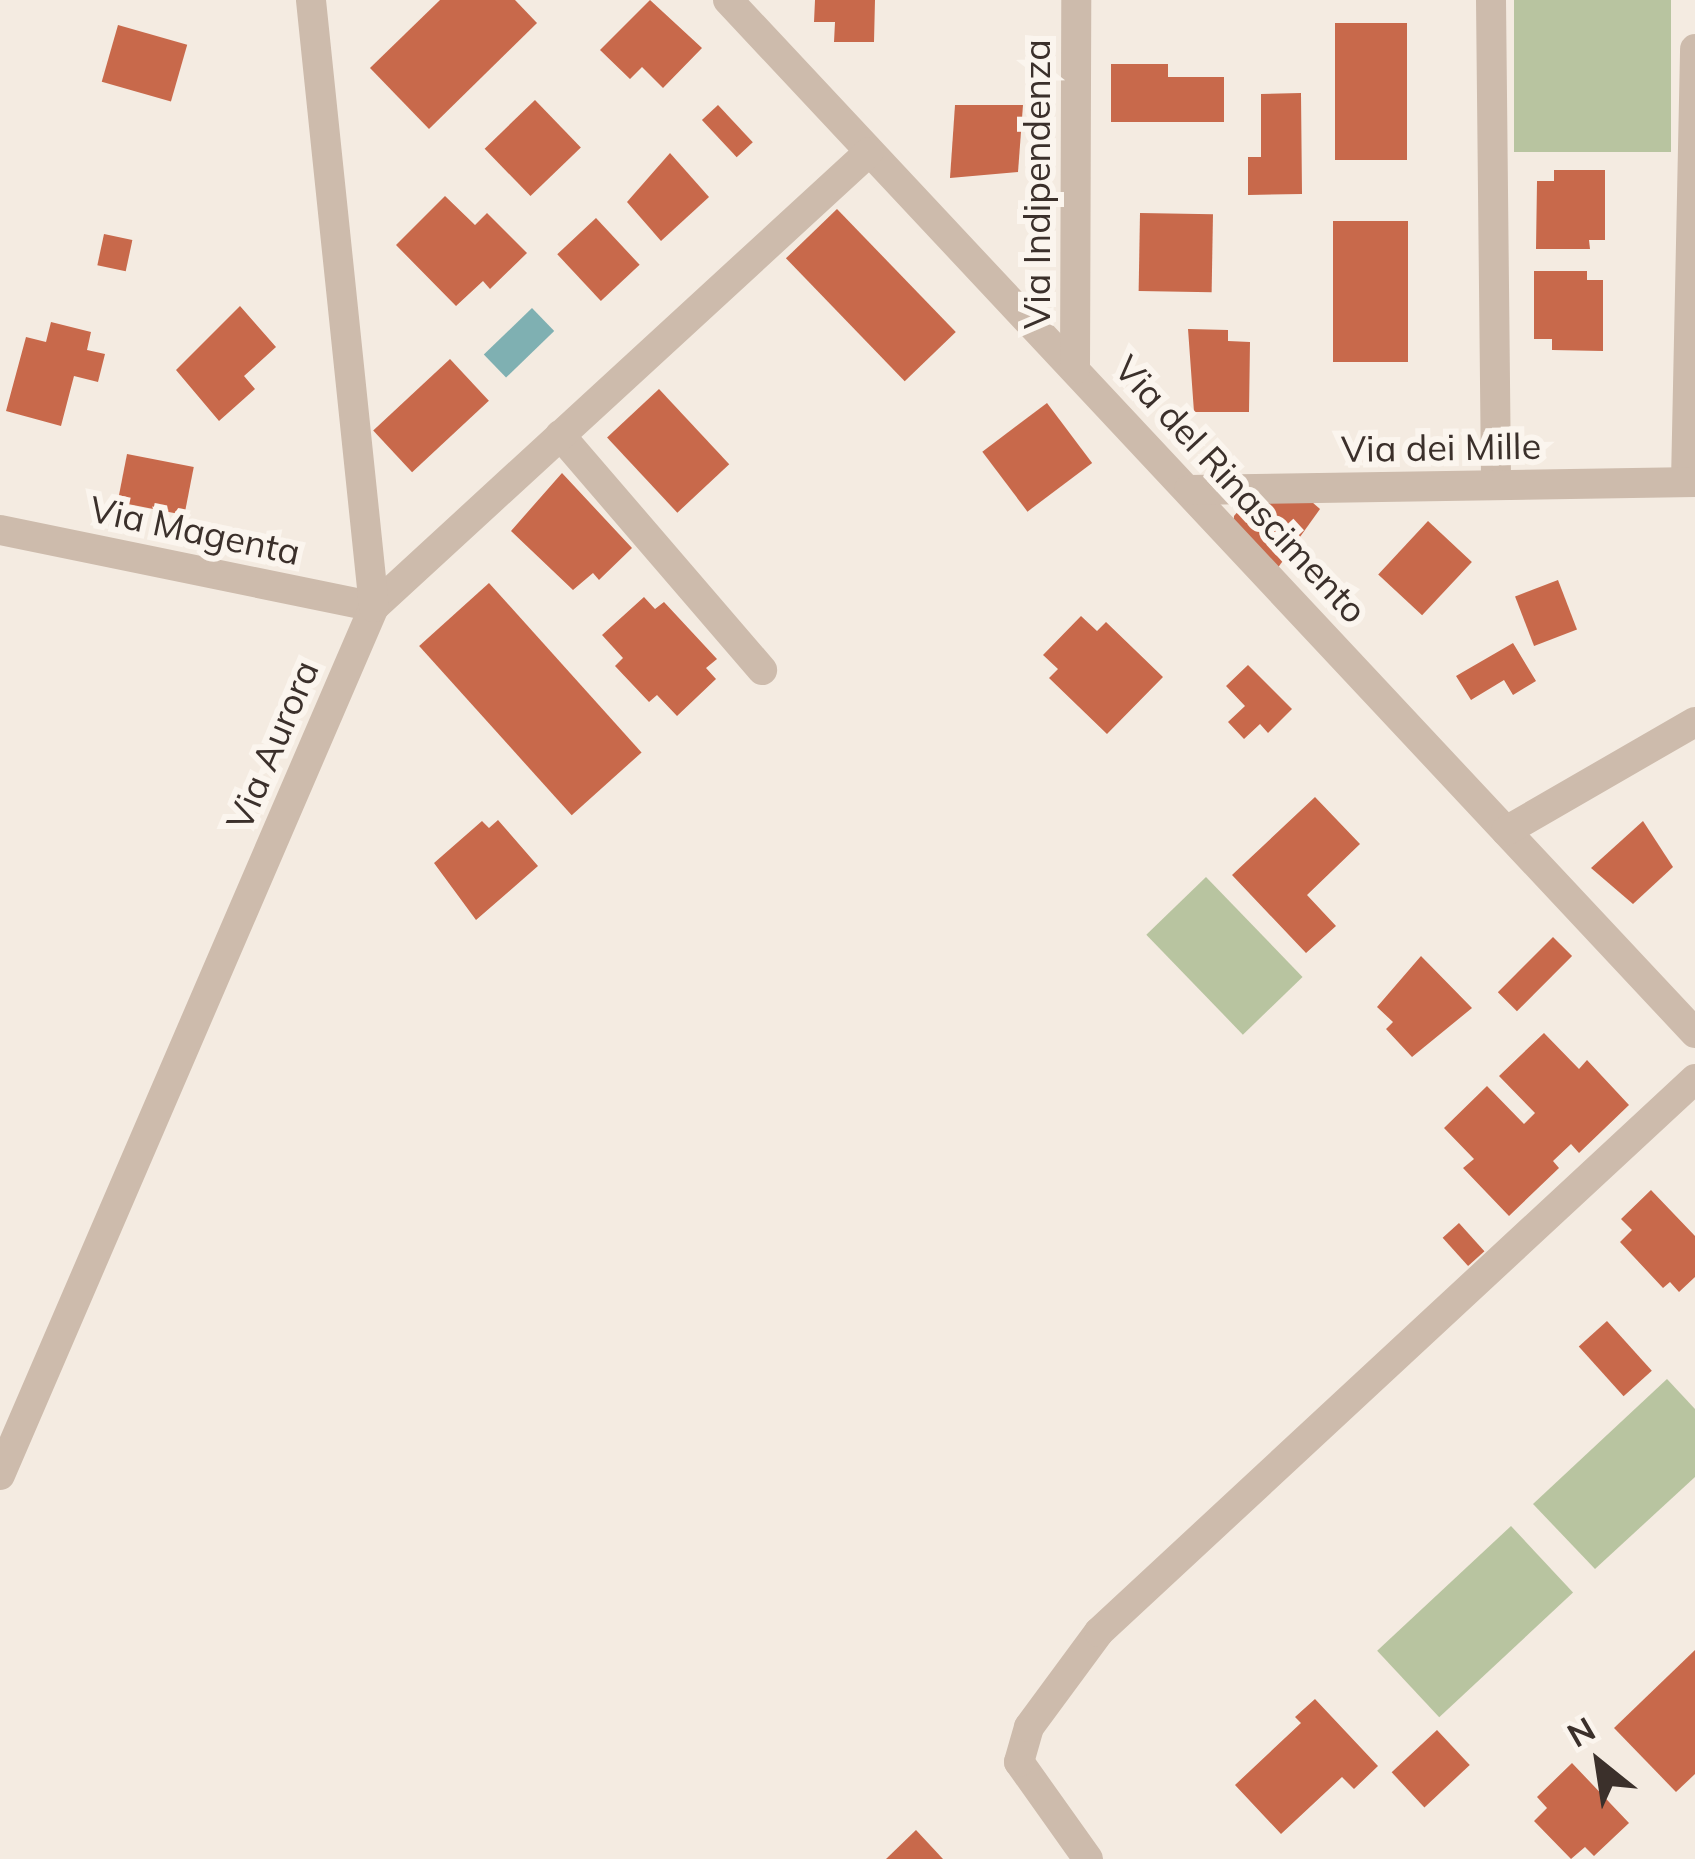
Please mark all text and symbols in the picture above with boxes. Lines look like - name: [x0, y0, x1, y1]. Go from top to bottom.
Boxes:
- street label: Via Indipendenza: [1015, 39, 1059, 329]
- street label: Via del Rinascimento: [1106, 346, 1376, 632]
- street label: Via dei Mille: [1341, 424, 1541, 470]
- street label: Via Magenta: [86, 487, 304, 573]
- street label: Via Aurora: [217, 654, 327, 836]
- north arrow: [1539, 1703, 1659, 1823]
- text: N: [1560, 1707, 1602, 1755]

